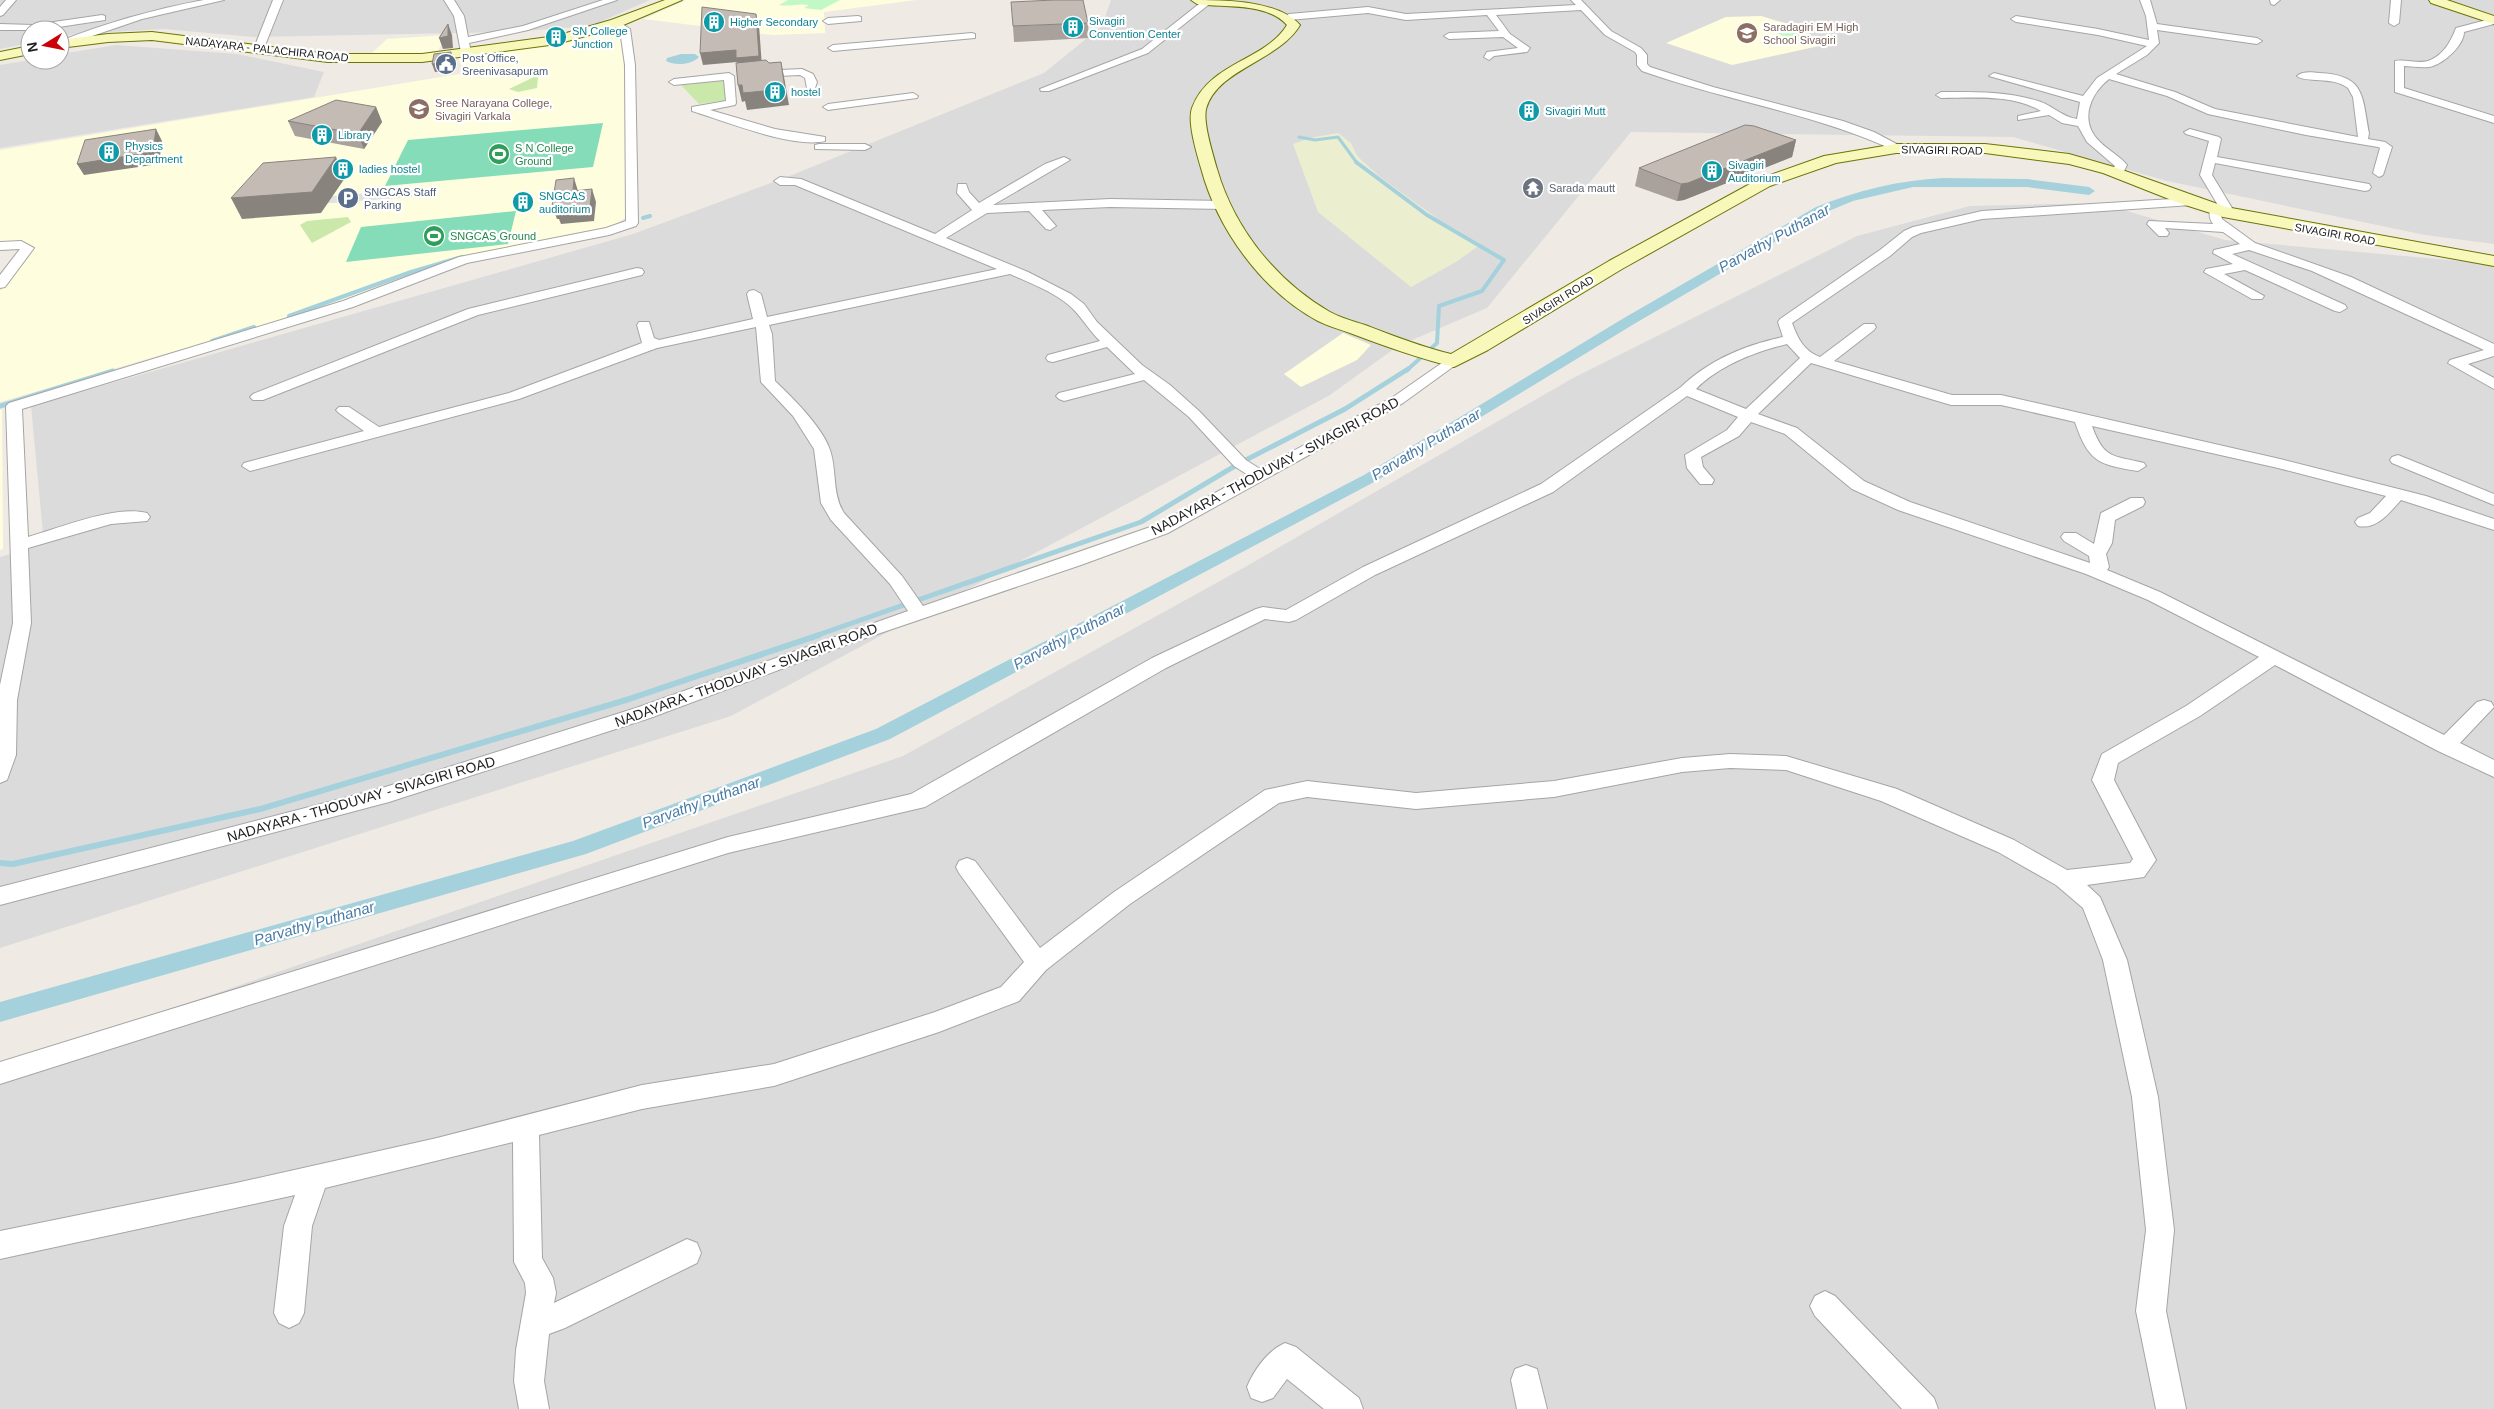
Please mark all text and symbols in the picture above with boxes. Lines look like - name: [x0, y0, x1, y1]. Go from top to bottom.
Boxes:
- building icon: Higher Secondary: [702, 10, 726, 34]
- building icon: Sivagiri Convention Center: [1061, 15, 1085, 39]
- place label: Sivagiri Convention Center: [1089, 15, 1181, 40]
- place label: Higher Secondary: [730, 16, 819, 28]
- north arrow: [20, 20, 70, 70]
- school or university icon: Saradagiri EM High School Sivagiri: [1735, 21, 1759, 45]
- place label: Saradagiri EM High School Sivagiri: [1763, 21, 1858, 46]
- building icon: SN College Junction: [544, 25, 568, 49]
- place label: SN College Junction: [572, 25, 628, 50]
- street label: NADAYARA - PALACHIRA ROAD: [185, 34, 349, 64]
- text: N: [23, 41, 41, 54]
- public building icon: Post Office, Sreenivasapuram: [434, 52, 458, 76]
- place label: Post Office, Sreenivasapuram: [462, 52, 548, 77]
- building icon: hostel: [763, 80, 787, 104]
- place label: hostel: [791, 86, 820, 98]
- school or university icon: Sree Narayana College, Sivagiri Varkala: [407, 97, 431, 121]
- place label: Sree Narayana College, Sivagiri Varkala: [435, 97, 552, 122]
- building icon: Sivagiri Mutt: [1517, 99, 1541, 123]
- place label: Sivagiri Mutt: [1545, 105, 1606, 117]
- building icon: Library: [310, 123, 334, 147]
- place label: Library: [338, 129, 372, 141]
- building icon: Physics Department: [97, 140, 121, 164]
- place label: Physics Department: [125, 140, 182, 165]
- sports icon: S N College Ground: [487, 142, 511, 166]
- place label: S N College Ground: [515, 142, 574, 167]
- street label: SIVAGIRI ROAD: [1901, 143, 1983, 157]
- building icon: ladies hostel: [331, 157, 355, 181]
- building icon: Sivagiri Auditorium: [1700, 159, 1724, 183]
- place label: Sivagiri Auditorium: [1728, 159, 1781, 184]
- place label: ladies hostel: [359, 163, 420, 175]
- temple icon: Sarada mautt: [1521, 176, 1545, 200]
- place label: Sarada mautt: [1549, 182, 1615, 194]
- parking icon: SNGCAS Staff Parking: [336, 186, 360, 210]
- place label: SNGCAS Staff Parking: [364, 186, 437, 211]
- building icon: SNGCAS auditorium: [511, 190, 535, 214]
- place label: SNGCAS auditorium: [539, 190, 590, 215]
- water label: Parvathy Puthanar: [1716, 200, 1833, 276]
- street label: SIVAGIRI ROAD: [2294, 221, 2376, 247]
- sports icon: SNGCAS Ground: [422, 224, 446, 248]
- place label: SNGCAS Ground: [450, 230, 536, 242]
- street label: SIVAGIRI ROAD: [1520, 273, 1596, 327]
- street label: NADAYARA - THODUVAY - SIVAGIRI ROAD: [1148, 394, 1402, 538]
- water label: Parvathy Puthanar: [1368, 404, 1484, 483]
- water label: Parvathy Puthanar: [1010, 599, 1129, 673]
- street label: NADAYARA - THODUVAY - SIVAGIRI ROAD: [613, 620, 879, 730]
- street label: NADAYARA - THODUVAY - SIVAGIRI ROAD: [225, 753, 497, 845]
- water label: Parvathy Puthanar: [640, 772, 763, 831]
- water label: Parvathy Puthanar: [252, 897, 377, 948]

